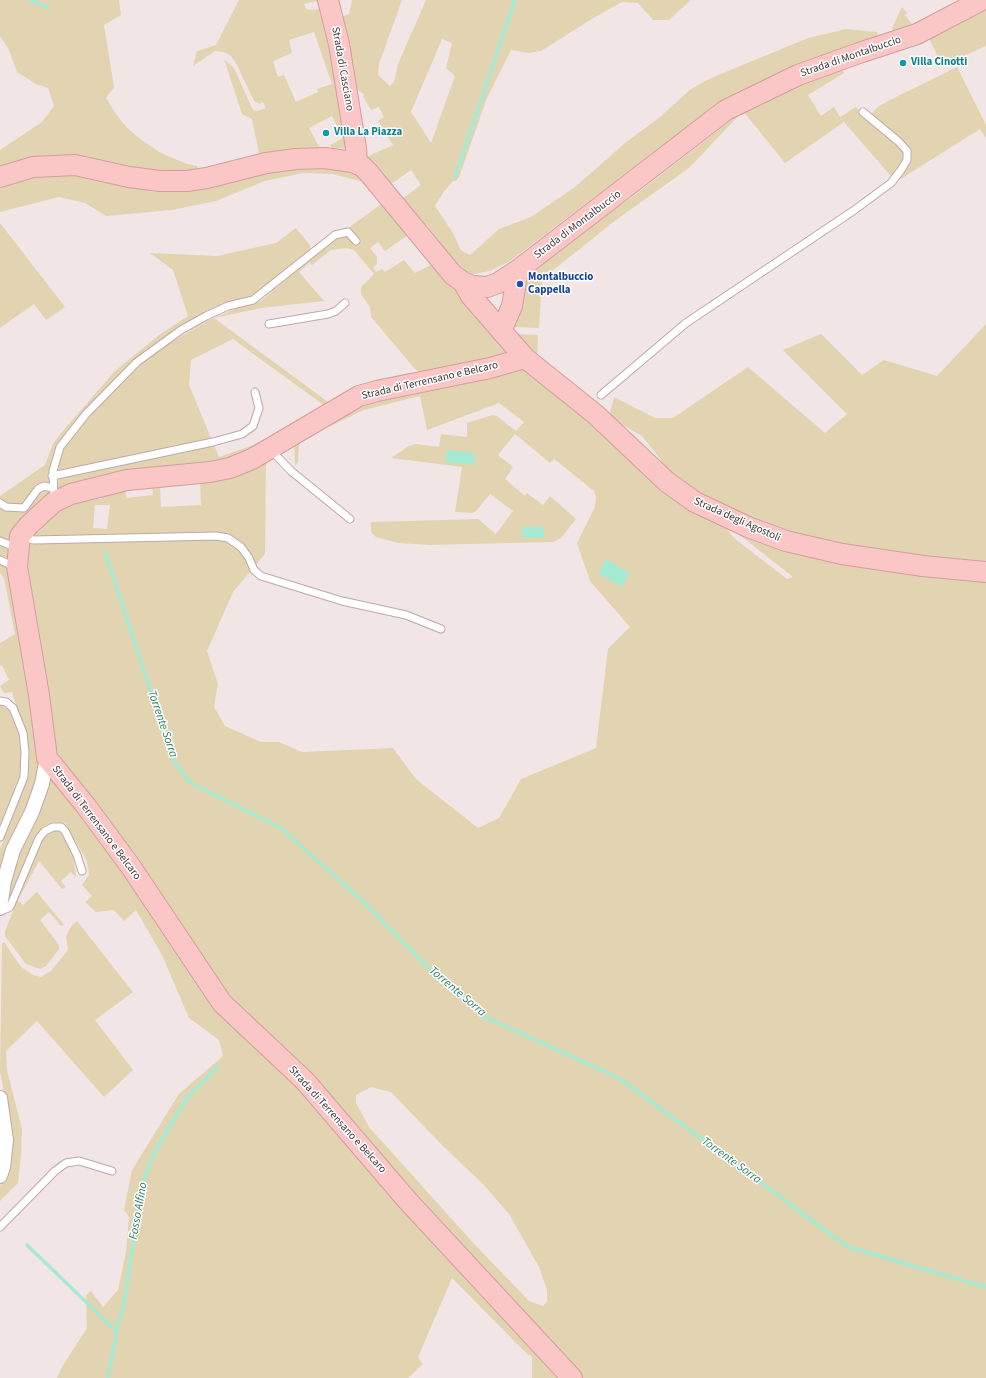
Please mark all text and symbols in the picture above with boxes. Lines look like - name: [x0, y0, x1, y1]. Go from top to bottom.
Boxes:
- street label: Strada di Casciano: [328, 26, 356, 112]
- street label: Strada di Montalbuccio: [799, 34, 903, 80]
- place label: Villa Cinotti: [911, 56, 967, 70]
- marker: Villa Cinotti: [898, 58, 908, 68]
- place label: Villa La Piazza: [334, 126, 402, 140]
- marker: Villa La Piazza: [321, 128, 331, 138]
- street label: Strada di Montalbuccio: [532, 188, 624, 262]
- place label: Montalbuccio Cappella: [528, 271, 593, 297]
- marker: Montalbuccio Cappella: [515, 279, 525, 289]
- street label: Strada di Terrensano e Belcaro: [360, 359, 500, 403]
- street label: Strada degli Agostoli: [692, 495, 782, 545]
- water label: Torrente Sorra: [144, 688, 180, 760]
- street label: Strada di Terrensano e Belcaro: [49, 763, 143, 883]
- water label: Torrente Sorra: [425, 964, 489, 1020]
- street label: Strada di Terrensano e Belcaro: [285, 1064, 389, 1176]
- water label: Torrente Sorra: [698, 1135, 764, 1187]
- water label: Fosso Alfino: [127, 1181, 151, 1241]

